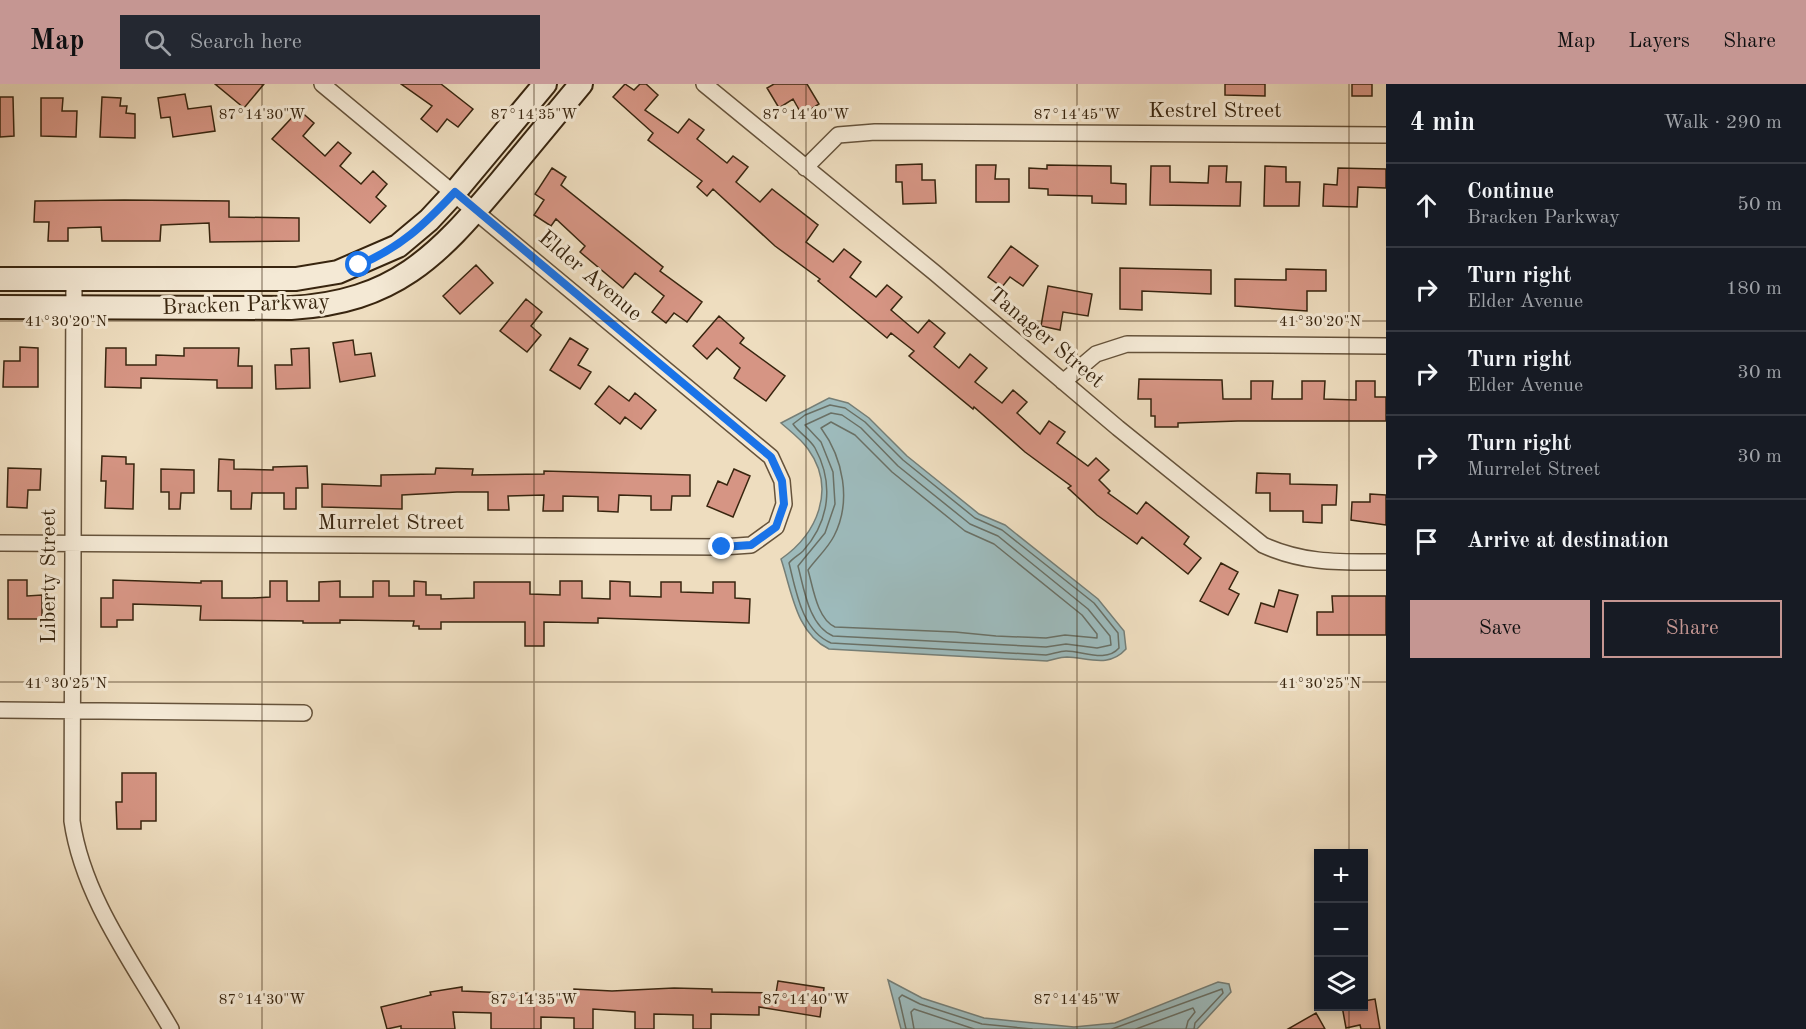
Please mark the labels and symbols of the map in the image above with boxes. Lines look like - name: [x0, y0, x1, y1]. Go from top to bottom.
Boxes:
- street label: Kestrel Street: [1148, 100, 1282, 122]
- text: 87°14'30"W: [219, 108, 305, 123]
- text: 87°14'35"W: [491, 108, 577, 123]
- text: 87°14'40"W: [763, 108, 849, 123]
- text: 87°14'45"W: [1034, 108, 1120, 123]
- street label: Elder Avenue: [534, 227, 646, 325]
- route start: [345, 251, 371, 277]
- street label: Tanager Street: [984, 283, 1108, 393]
- street label: Bracken Parkway: [162, 291, 331, 319]
- text: 41°30'20"N: [25, 315, 107, 330]
- text: 41°30'20"N: [1279, 315, 1361, 330]
- street label: Liberty Street: [38, 509, 60, 643]
- street label: Murrelet Street: [318, 512, 464, 534]
- route end: [708, 533, 734, 559]
- text: 41°30'25"N: [25, 677, 107, 692]
- text: 41°30'25"N: [1279, 677, 1361, 692]
- text: 87°14'30"W: [219, 993, 305, 1008]
- text: 87°14'35"W: [491, 993, 577, 1008]
- text: 87°14'40"W: [763, 993, 849, 1008]
- text: 87°14'45"W: [1034, 993, 1120, 1008]

